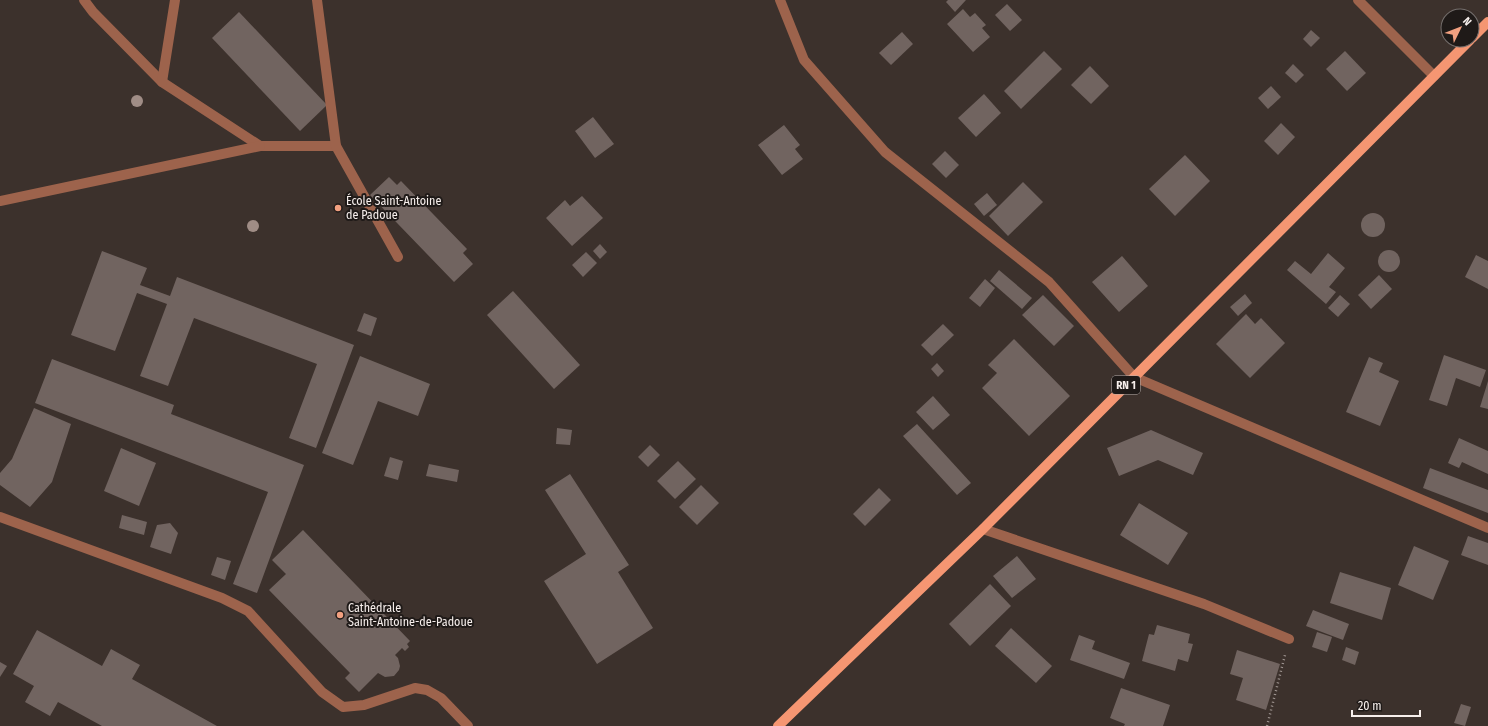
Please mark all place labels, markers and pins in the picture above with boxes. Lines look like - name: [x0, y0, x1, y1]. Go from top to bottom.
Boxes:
- place label: École Saint-Antoine de Padoue: [346, 193, 441, 222]
- marker: École Saint-Antoine de Padoue: [333, 203, 343, 213]
- place label: Cathédrale Saint-Antoine-de-Padoue: [348, 601, 473, 629]
- marker: Cathédrale Saint-Antoine-de-Padoue: [335, 610, 345, 620]

